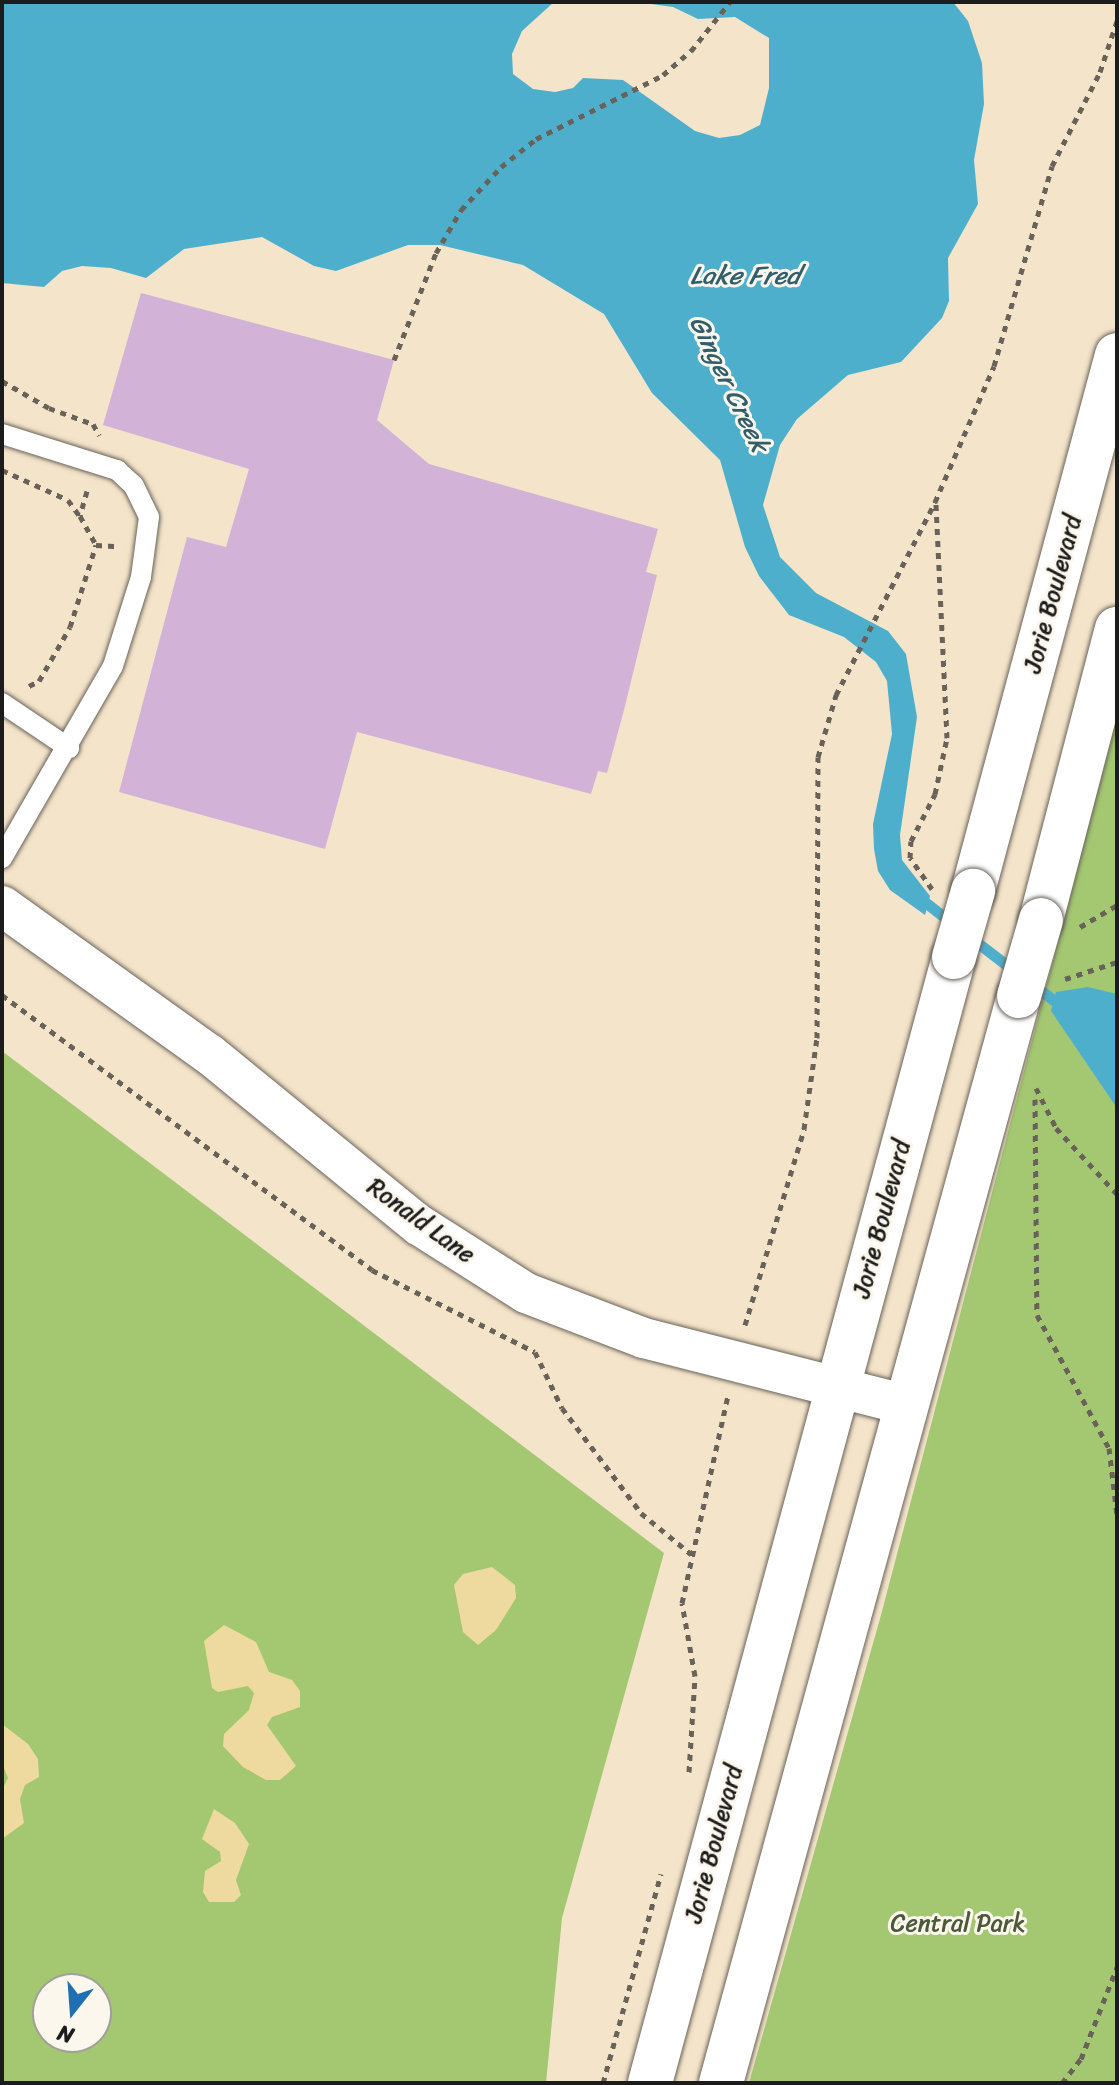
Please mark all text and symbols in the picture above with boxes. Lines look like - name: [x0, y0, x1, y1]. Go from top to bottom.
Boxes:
- water label: Lake Fred: [690, 260, 800, 292]
- water label: Ginger Creek: [682, 310, 776, 458]
- street label: Jorie Boulevard: [1018, 512, 1088, 676]
- street label: Jorie Boulevard: [847, 1137, 917, 1301]
- street label: Ronald Lane: [362, 1172, 480, 1270]
- street label: Jorie Boulevard: [679, 1762, 749, 1926]
- park label: Central Park: [891, 1910, 1025, 1938]
- north arrow: [32, 1973, 112, 2053]
- text: N: [52, 2014, 78, 2055]

